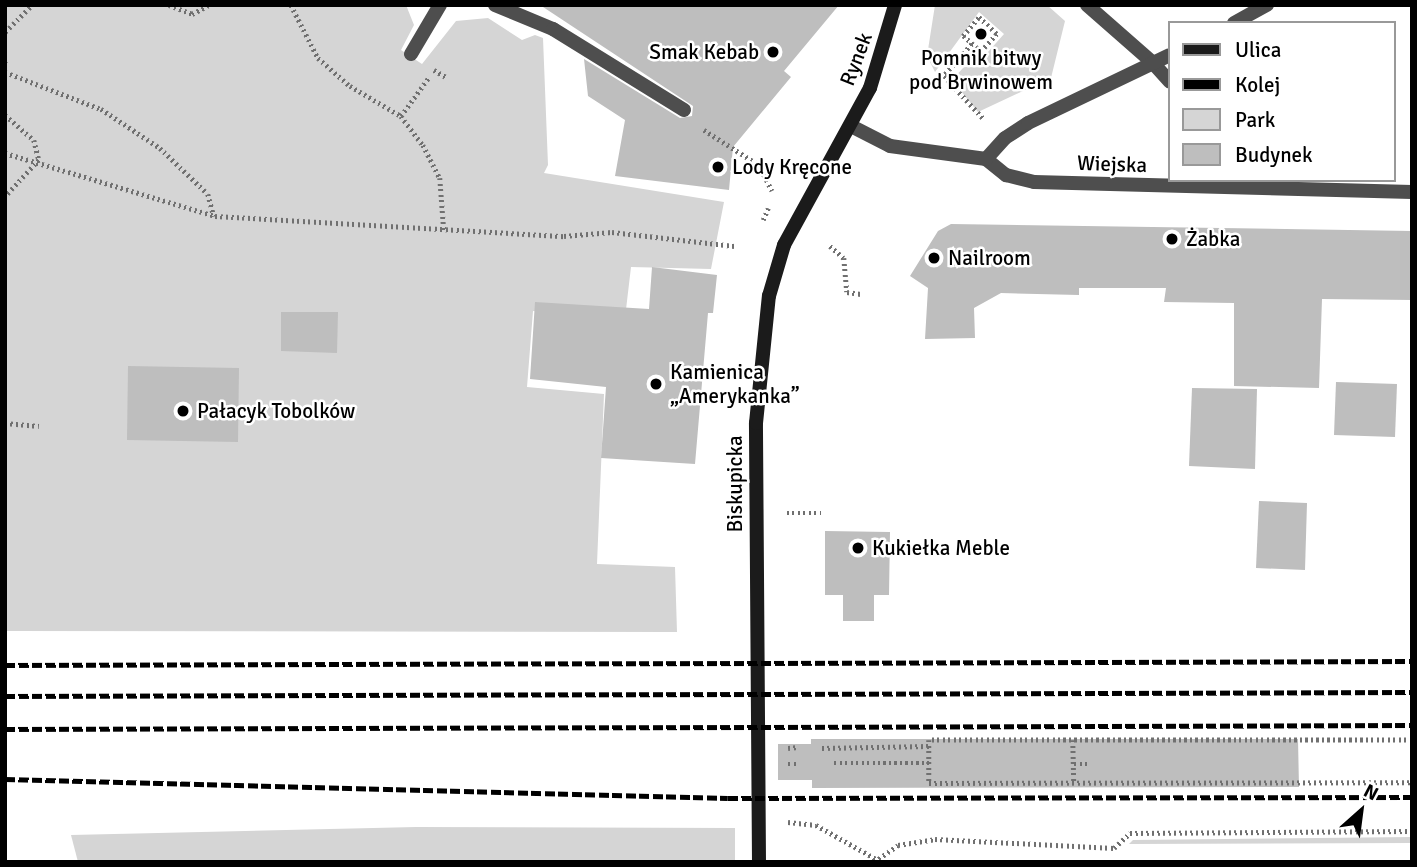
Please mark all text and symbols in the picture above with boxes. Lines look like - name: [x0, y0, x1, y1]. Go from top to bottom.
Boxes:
- legend: [1168, 21, 1396, 182]
- marker: Pomnik bitwy pod Brwinowem: [973, 26, 989, 42]
- street label: Rynek: [834, 29, 878, 89]
- text: Ulica: [1235, 37, 1281, 63]
- place label: Smak Kebab: [649, 39, 759, 65]
- marker: Smak Kebab: [765, 44, 781, 60]
- place label: Pomnik bitwy pod Brwinowem: [909, 45, 1053, 95]
- text: Kolej: [1235, 72, 1280, 98]
- text: Park: [1235, 107, 1275, 133]
- text: Budynek: [1235, 142, 1313, 168]
- street label: Wiejska: [1076, 150, 1148, 178]
- place label: Lody Kręcone: [732, 154, 852, 180]
- marker: Lody Kręcone: [710, 159, 726, 175]
- place label: Żabka: [1186, 226, 1240, 252]
- marker: Żabka: [1164, 231, 1180, 247]
- place label: Nailroom: [948, 245, 1031, 271]
- marker: Nailroom: [926, 250, 942, 266]
- place label: Kamienica „Amerykanka”: [670, 359, 800, 409]
- marker: Kamienica „Amerykanka”: [648, 376, 664, 392]
- place label: Pałacyk Tobolków: [197, 398, 355, 424]
- marker: Pałacyk Tobolków: [175, 403, 191, 419]
- street label: Biskupicka: [722, 435, 748, 533]
- place label: Kukiełka Meble: [872, 535, 1010, 561]
- marker: Kukiełka Meble: [850, 540, 866, 556]
- north arrow: [1326, 776, 1396, 846]
- text: N: [1359, 779, 1382, 806]

